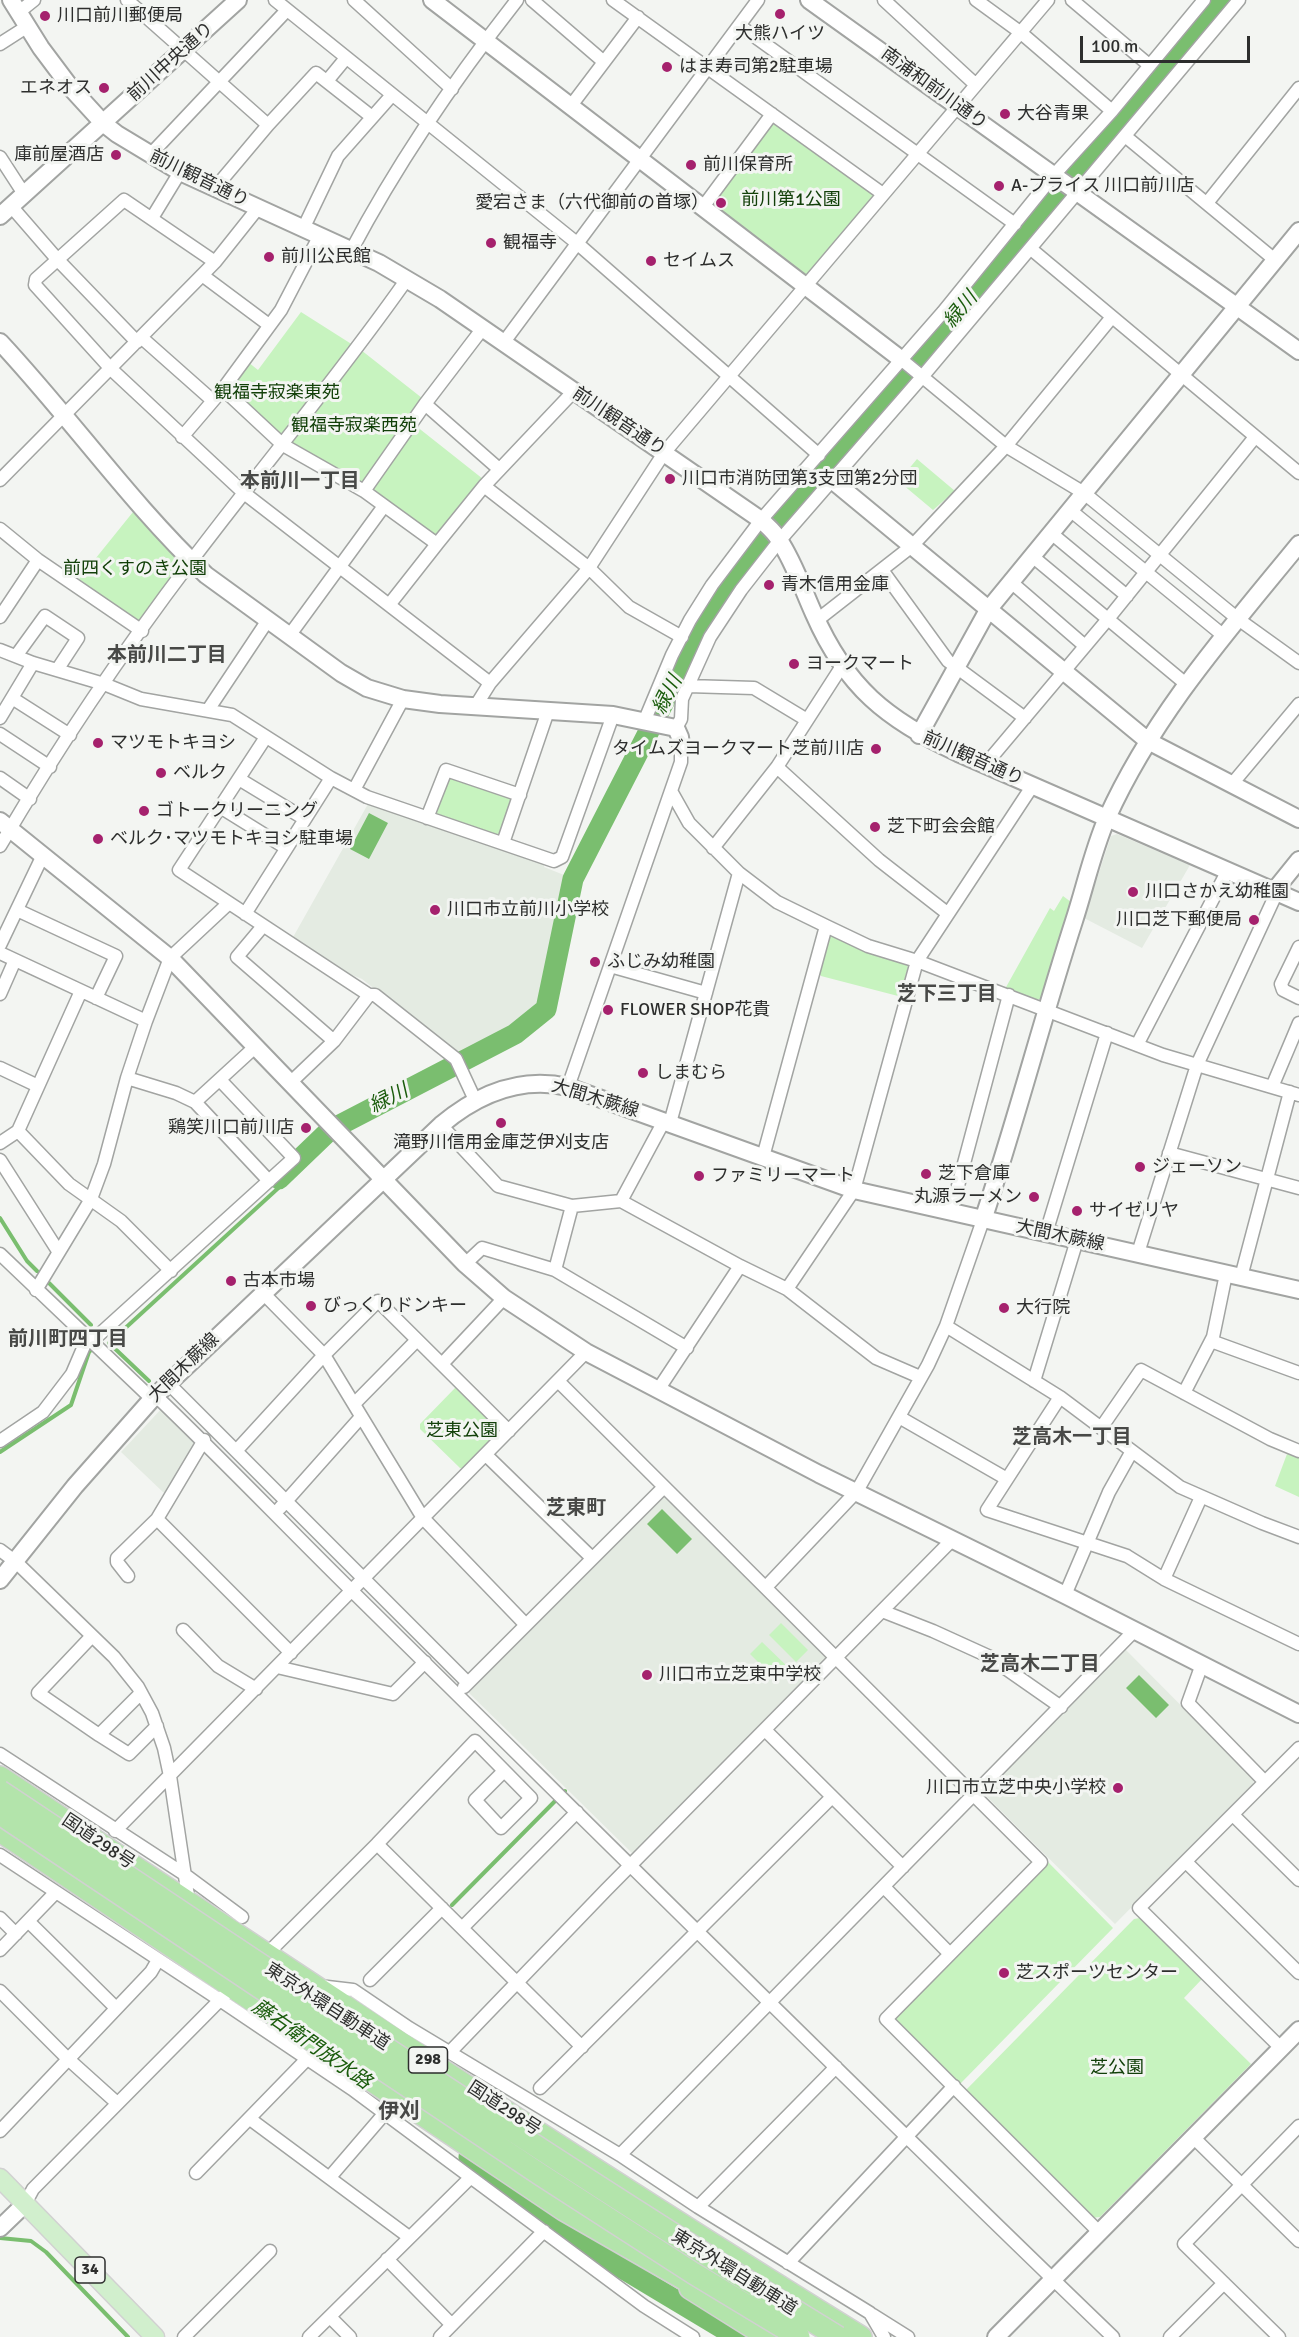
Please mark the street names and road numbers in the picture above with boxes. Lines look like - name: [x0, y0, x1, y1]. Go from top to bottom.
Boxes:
- street label: 前川中央通り: [124, 18, 218, 106]
- street label: 南浦和前川通り: [877, 43, 991, 135]
- street label: 前川観音通り: [146, 146, 252, 212]
- street label: 前川観音通り: [568, 383, 670, 461]
- street label: 前川観音通り: [919, 727, 1027, 791]
- street label: 大間木蕨線: [549, 1076, 641, 1122]
- street label: 大間木蕨線: [1014, 1216, 1106, 1256]
- street label: 大間木蕨線: [144, 1329, 224, 1407]
- street label: 国道298号: [57, 1810, 139, 1874]
- street label: 東京外環自動車道: [261, 1959, 393, 2055]
- road number: 298: [408, 2047, 448, 2073]
- street label: 国道298号: [463, 2077, 545, 2141]
- street label: 東京外環自動車道: [667, 2226, 801, 2320]
- road number: 34: [75, 2257, 105, 2283]

